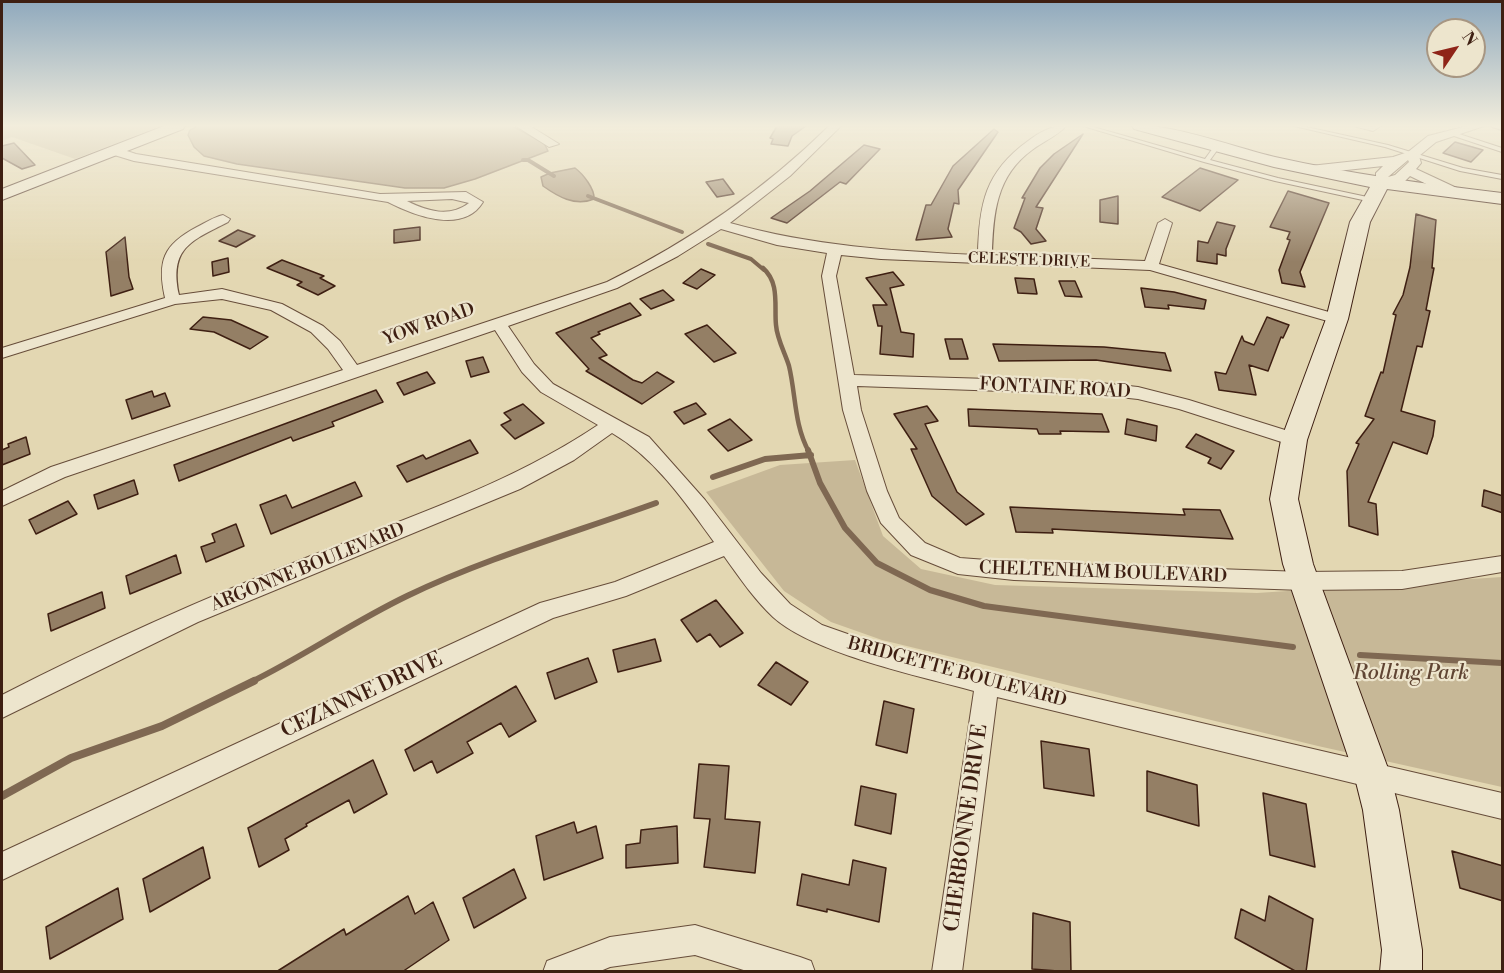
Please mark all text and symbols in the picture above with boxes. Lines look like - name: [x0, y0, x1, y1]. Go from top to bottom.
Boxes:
- north arrow: [1426, 18, 1486, 78]
- text: N: [1457, 28, 1481, 50]
- street label: CELESTE DRIVE: [968, 250, 1090, 272]
- street label: YOW ROAD: [380, 299, 478, 351]
- street label: FONTAINE ROAD: [979, 374, 1131, 404]
- street label: ARGONNE BOULEVARD: [208, 519, 408, 617]
- street label: CHELTENHAM BOULEVARD: [979, 558, 1227, 588]
- street label: BRIDGETTE BOULEVARD: [845, 633, 1069, 713]
- street label: CEZANNE DRIVE: [277, 648, 447, 744]
- park label: Rolling Park: [1353, 661, 1469, 687]
- street label: CHERBONNE DRIVE: [940, 723, 994, 933]

